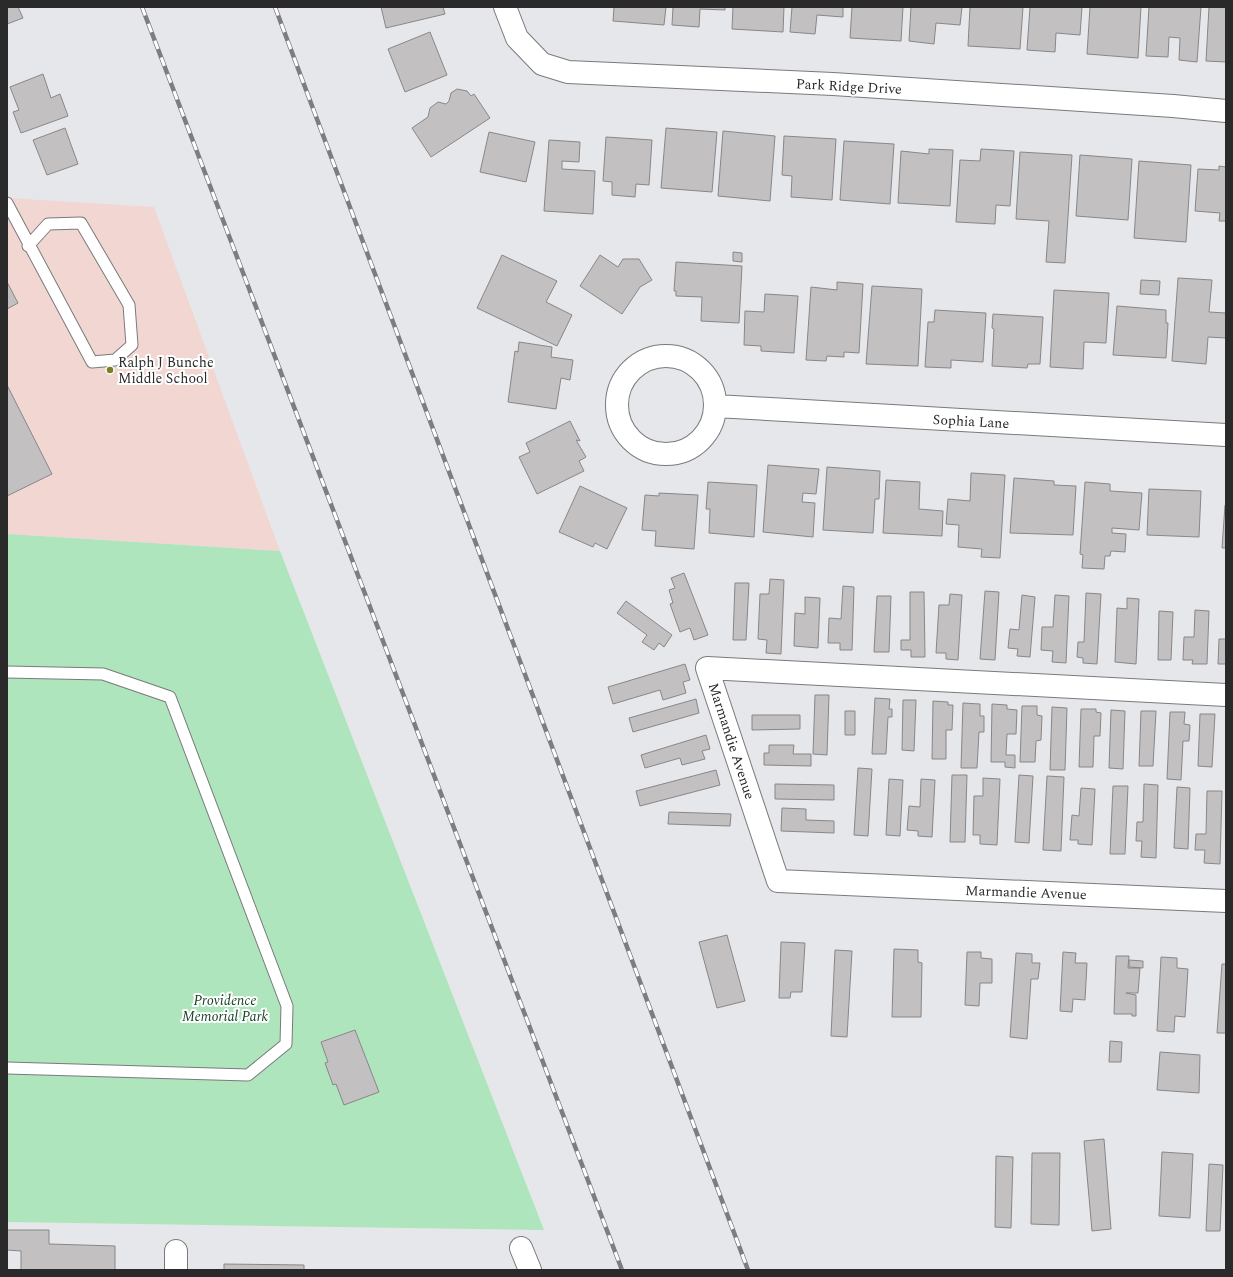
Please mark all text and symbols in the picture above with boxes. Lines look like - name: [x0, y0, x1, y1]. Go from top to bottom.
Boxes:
- street label: Park Ridge Drive: [796, 73, 903, 100]
- place label: Ralph J Bunche Middle School: [118, 352, 214, 389]
- marker: Ralph J Bunche Middle School: [105, 365, 115, 375]
- street label: Sophia Lane: [932, 409, 1010, 434]
- street label: Marmandie Avenue: [703, 680, 760, 802]
- street label: Marmandie Avenue: [965, 880, 1087, 905]
- park label: Providence Memorial Park: [182, 990, 269, 1027]

